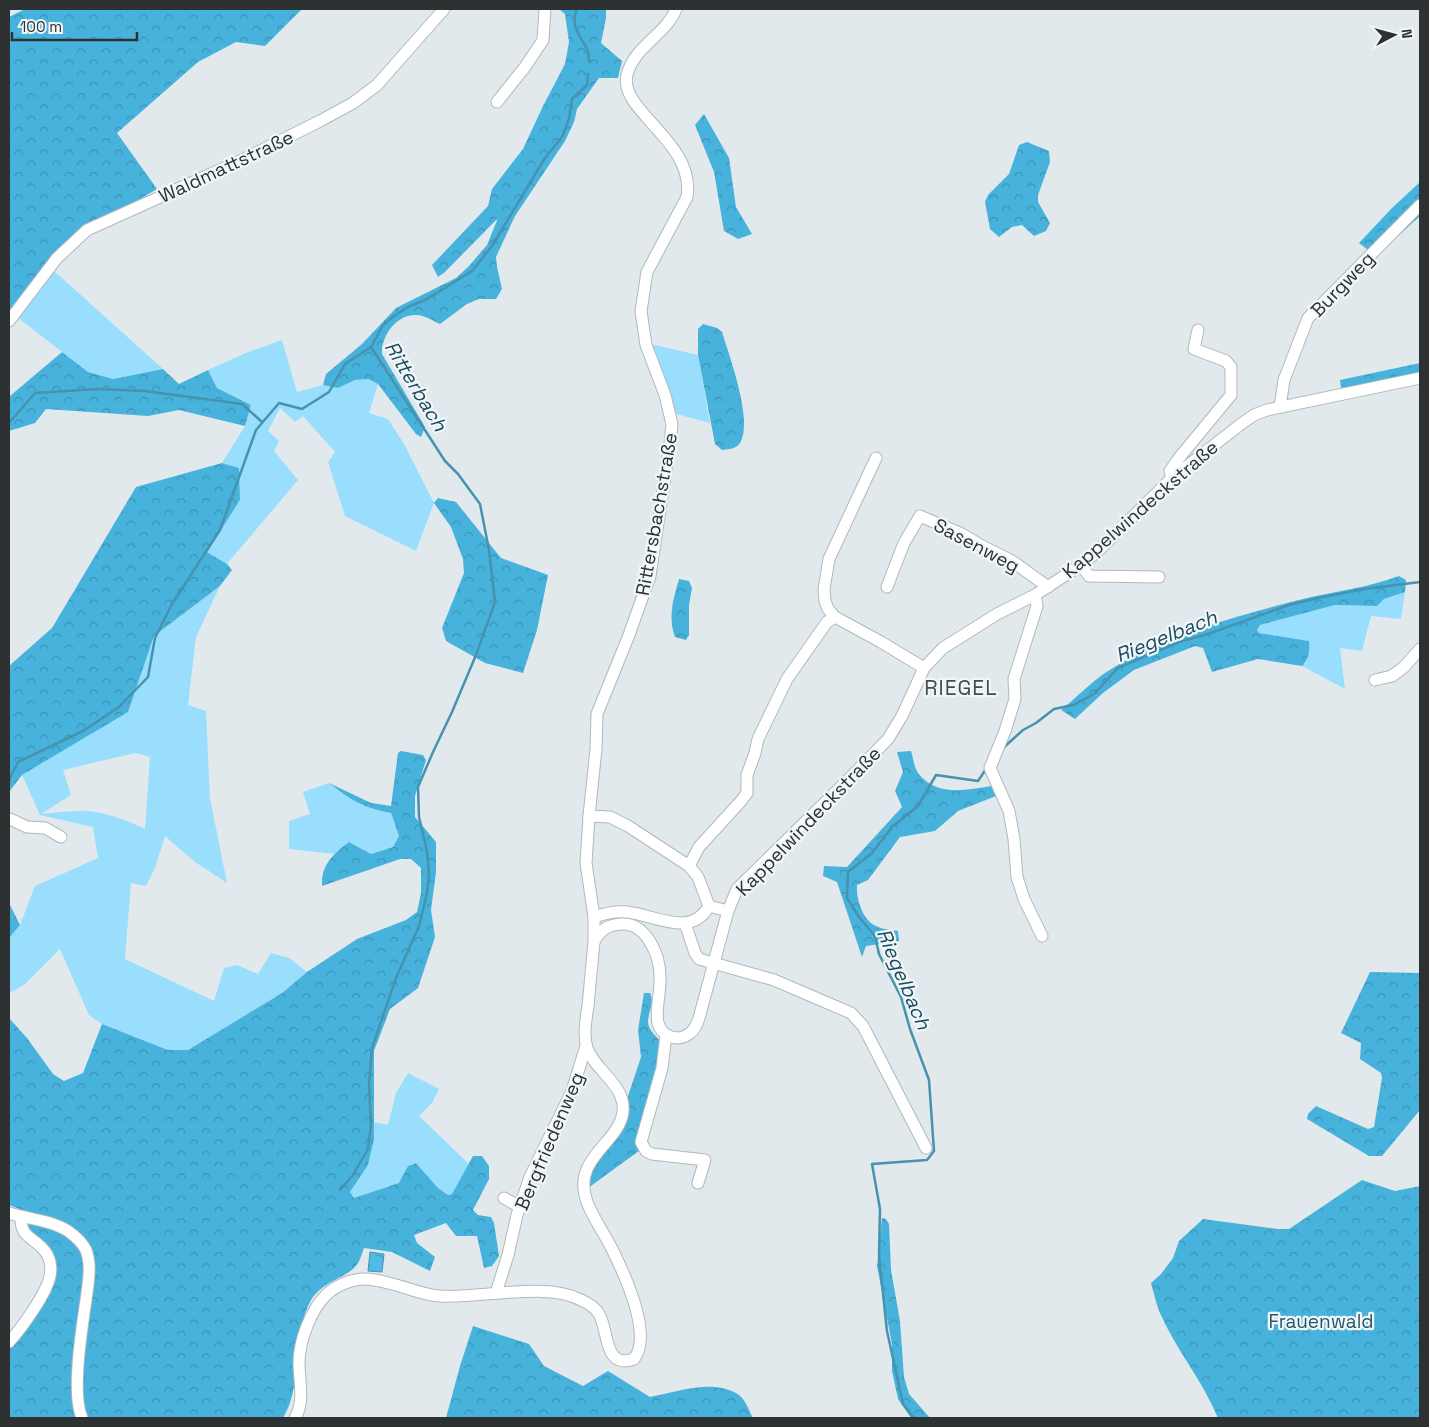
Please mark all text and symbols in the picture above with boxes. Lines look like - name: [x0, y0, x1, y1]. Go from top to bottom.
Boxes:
- scale bar: [12, 10, 138, 42]
- north arrow: [1369, 10, 1419, 60]
- text: 100 m: [20, 17, 62, 36]
- text: N: [1397, 28, 1416, 39]
- street label: Waldmattstraße: [155, 124, 298, 209]
- street label: Burgweg: [1305, 246, 1380, 322]
- water label: Ritterbach: [379, 336, 453, 437]
- street label: Rittersbachstraße: [630, 431, 683, 598]
- street label: Kappelwindeckstraße: [1057, 435, 1224, 584]
- street label: Sasenweg: [929, 512, 1024, 578]
- water label: Riegelbach: [1111, 604, 1221, 668]
- district label: RIEGEL: [924, 674, 998, 701]
- street label: Kappelwindeckstraße: [730, 741, 886, 902]
- water label: Riegelbach: [871, 925, 937, 1034]
- street label: Bergfriedenweg: [509, 1068, 590, 1214]
- park label: Frauenwald: [1268, 1309, 1374, 1334]

